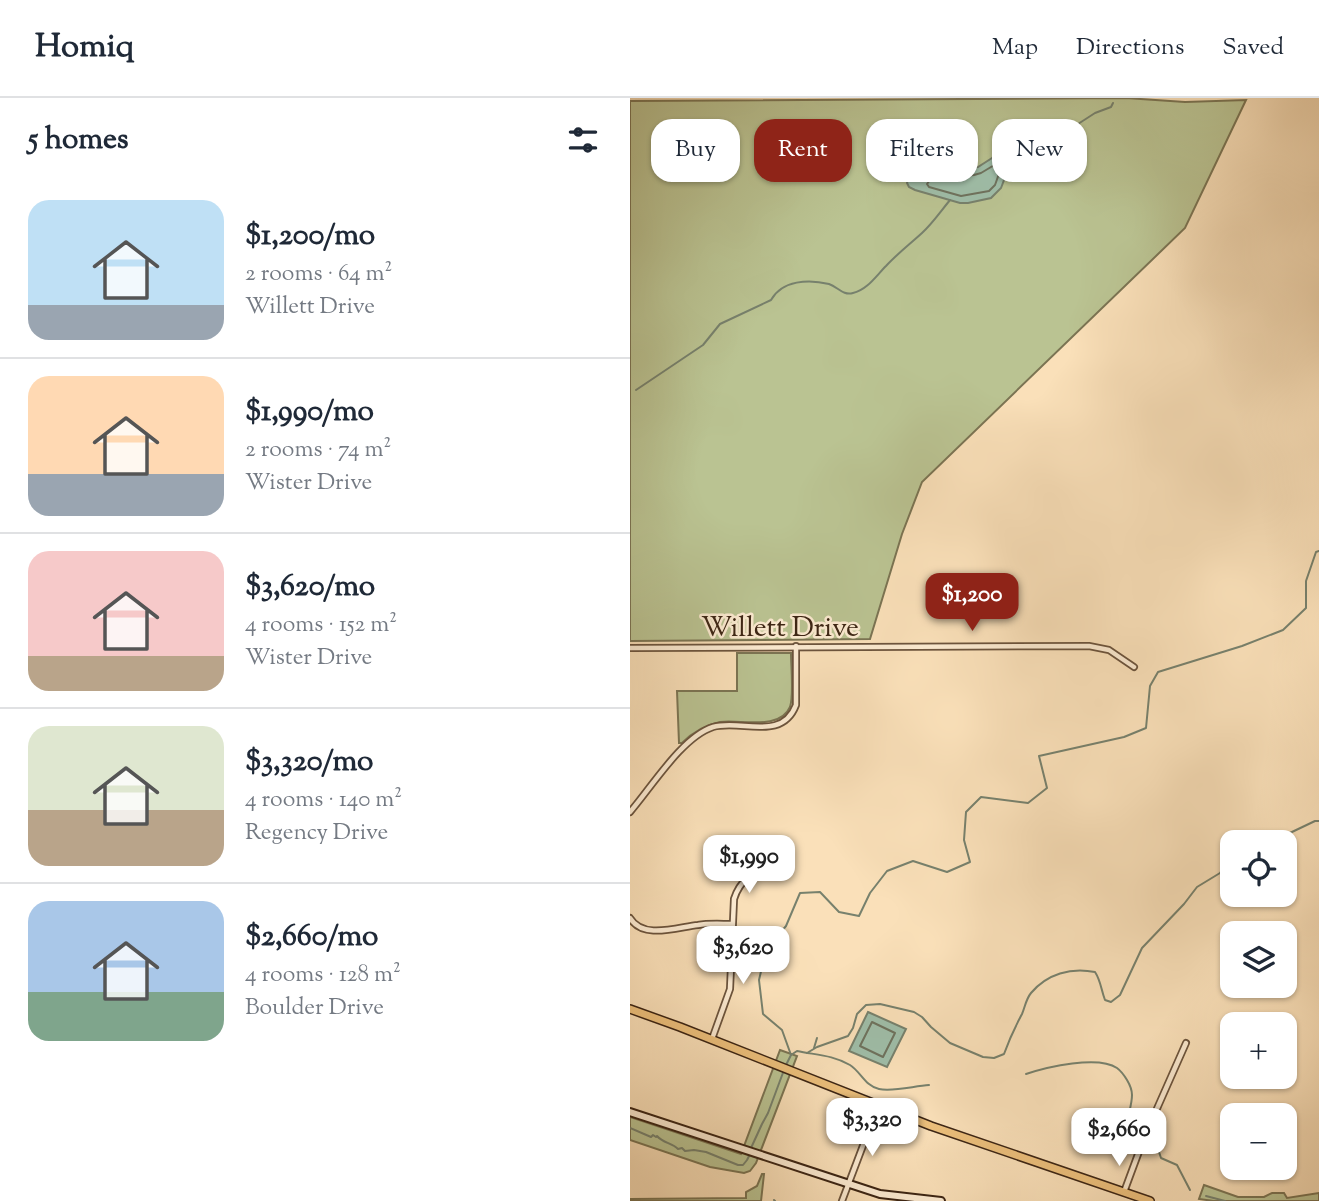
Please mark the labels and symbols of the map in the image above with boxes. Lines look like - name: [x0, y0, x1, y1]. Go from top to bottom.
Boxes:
- pin: $1,200: [915, 574, 1029, 633]
- street label: Willett Drive: [701, 609, 859, 649]
- pin: $1,990: [692, 836, 806, 895]
- pin: $3,620: [686, 926, 800, 986]
- pin: $3,320: [815, 1098, 929, 1158]
- pin: $2,660: [1062, 1108, 1176, 1168]

